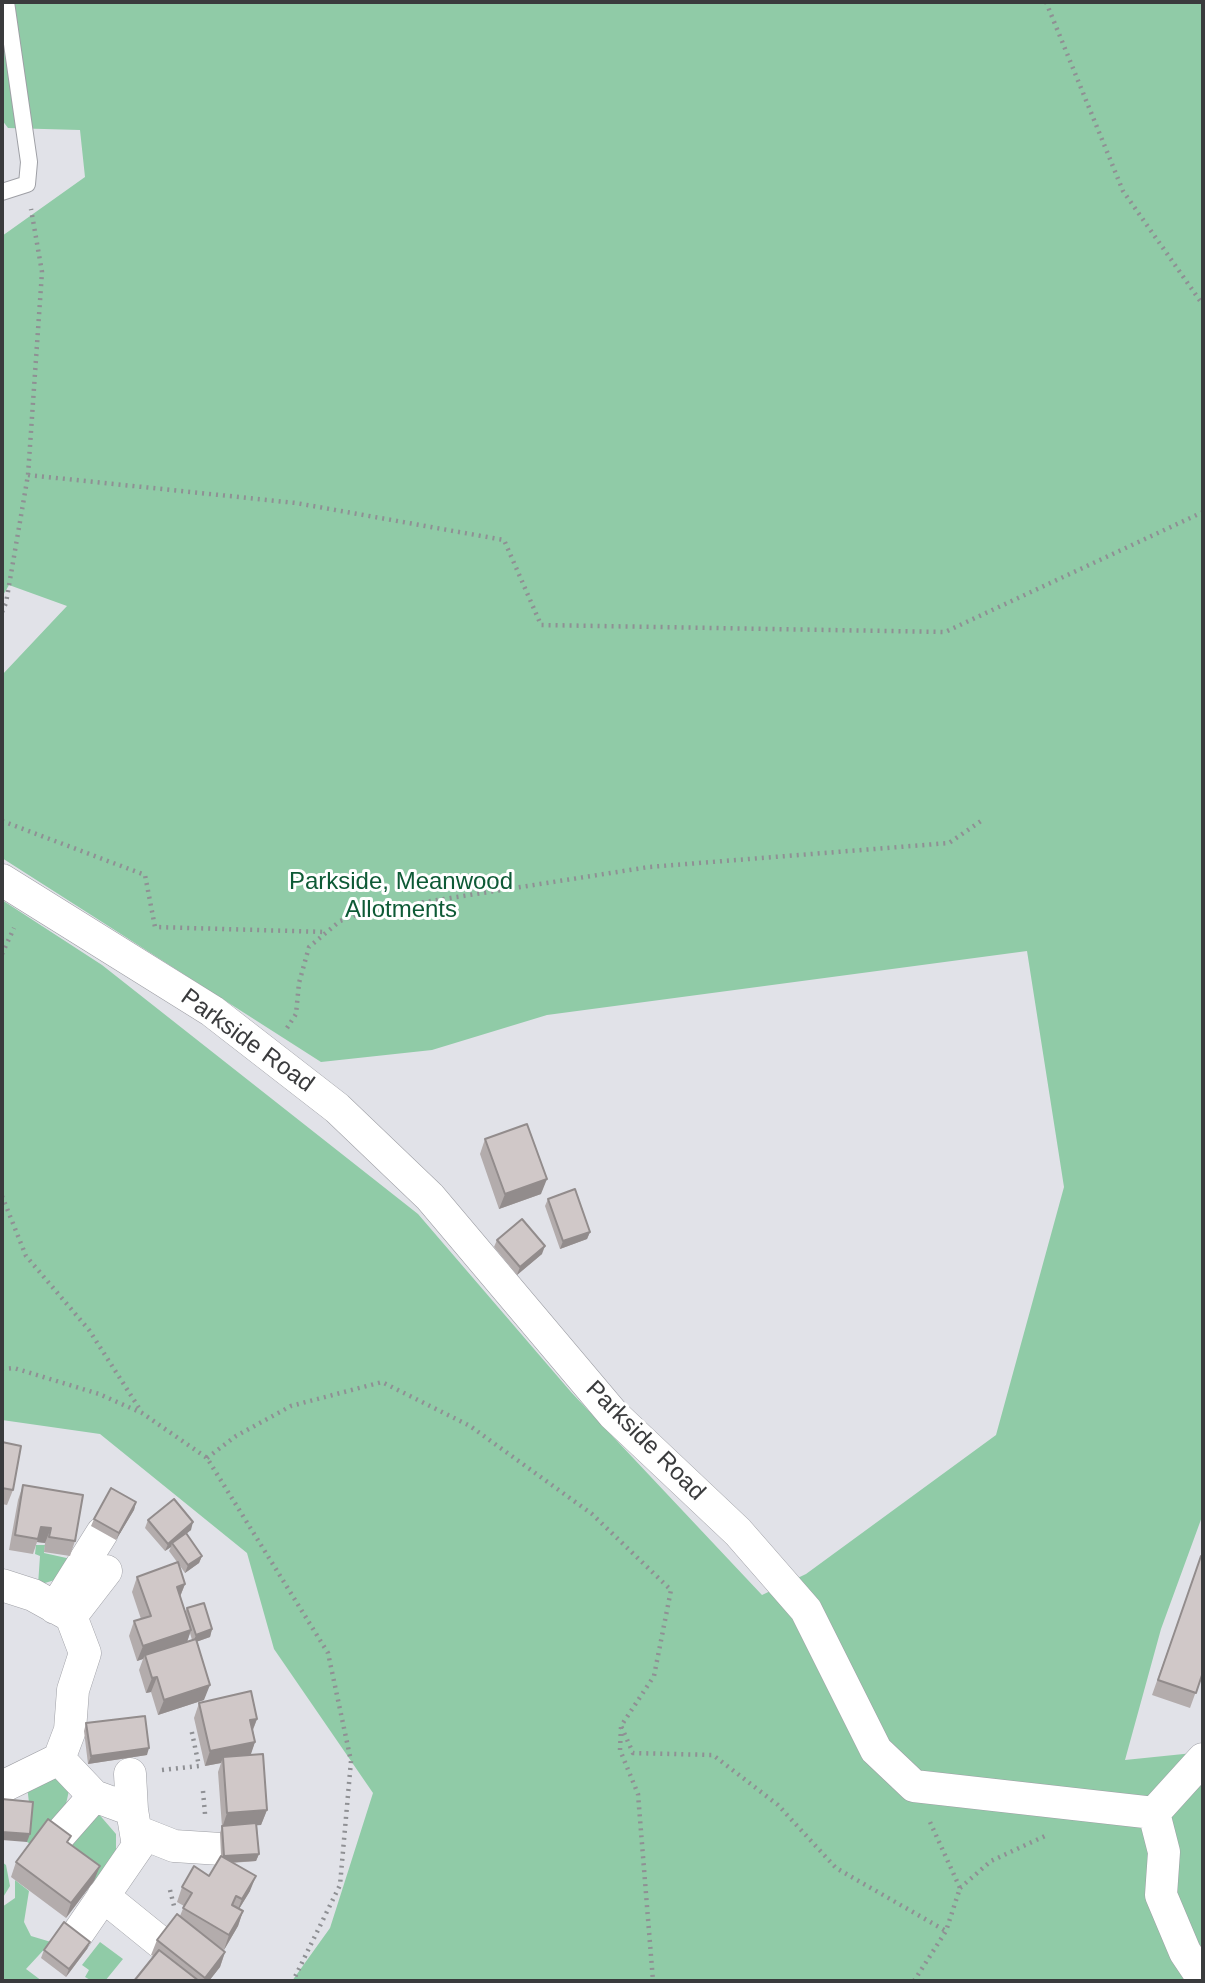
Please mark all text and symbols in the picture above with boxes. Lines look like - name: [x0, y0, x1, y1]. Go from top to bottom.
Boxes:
- park label: Parkside, Meanwood Allotments: [289, 868, 513, 924]
- street label: Parkside Road: [175, 983, 319, 1099]
- street label: Parkside Road: [579, 1375, 711, 1507]

